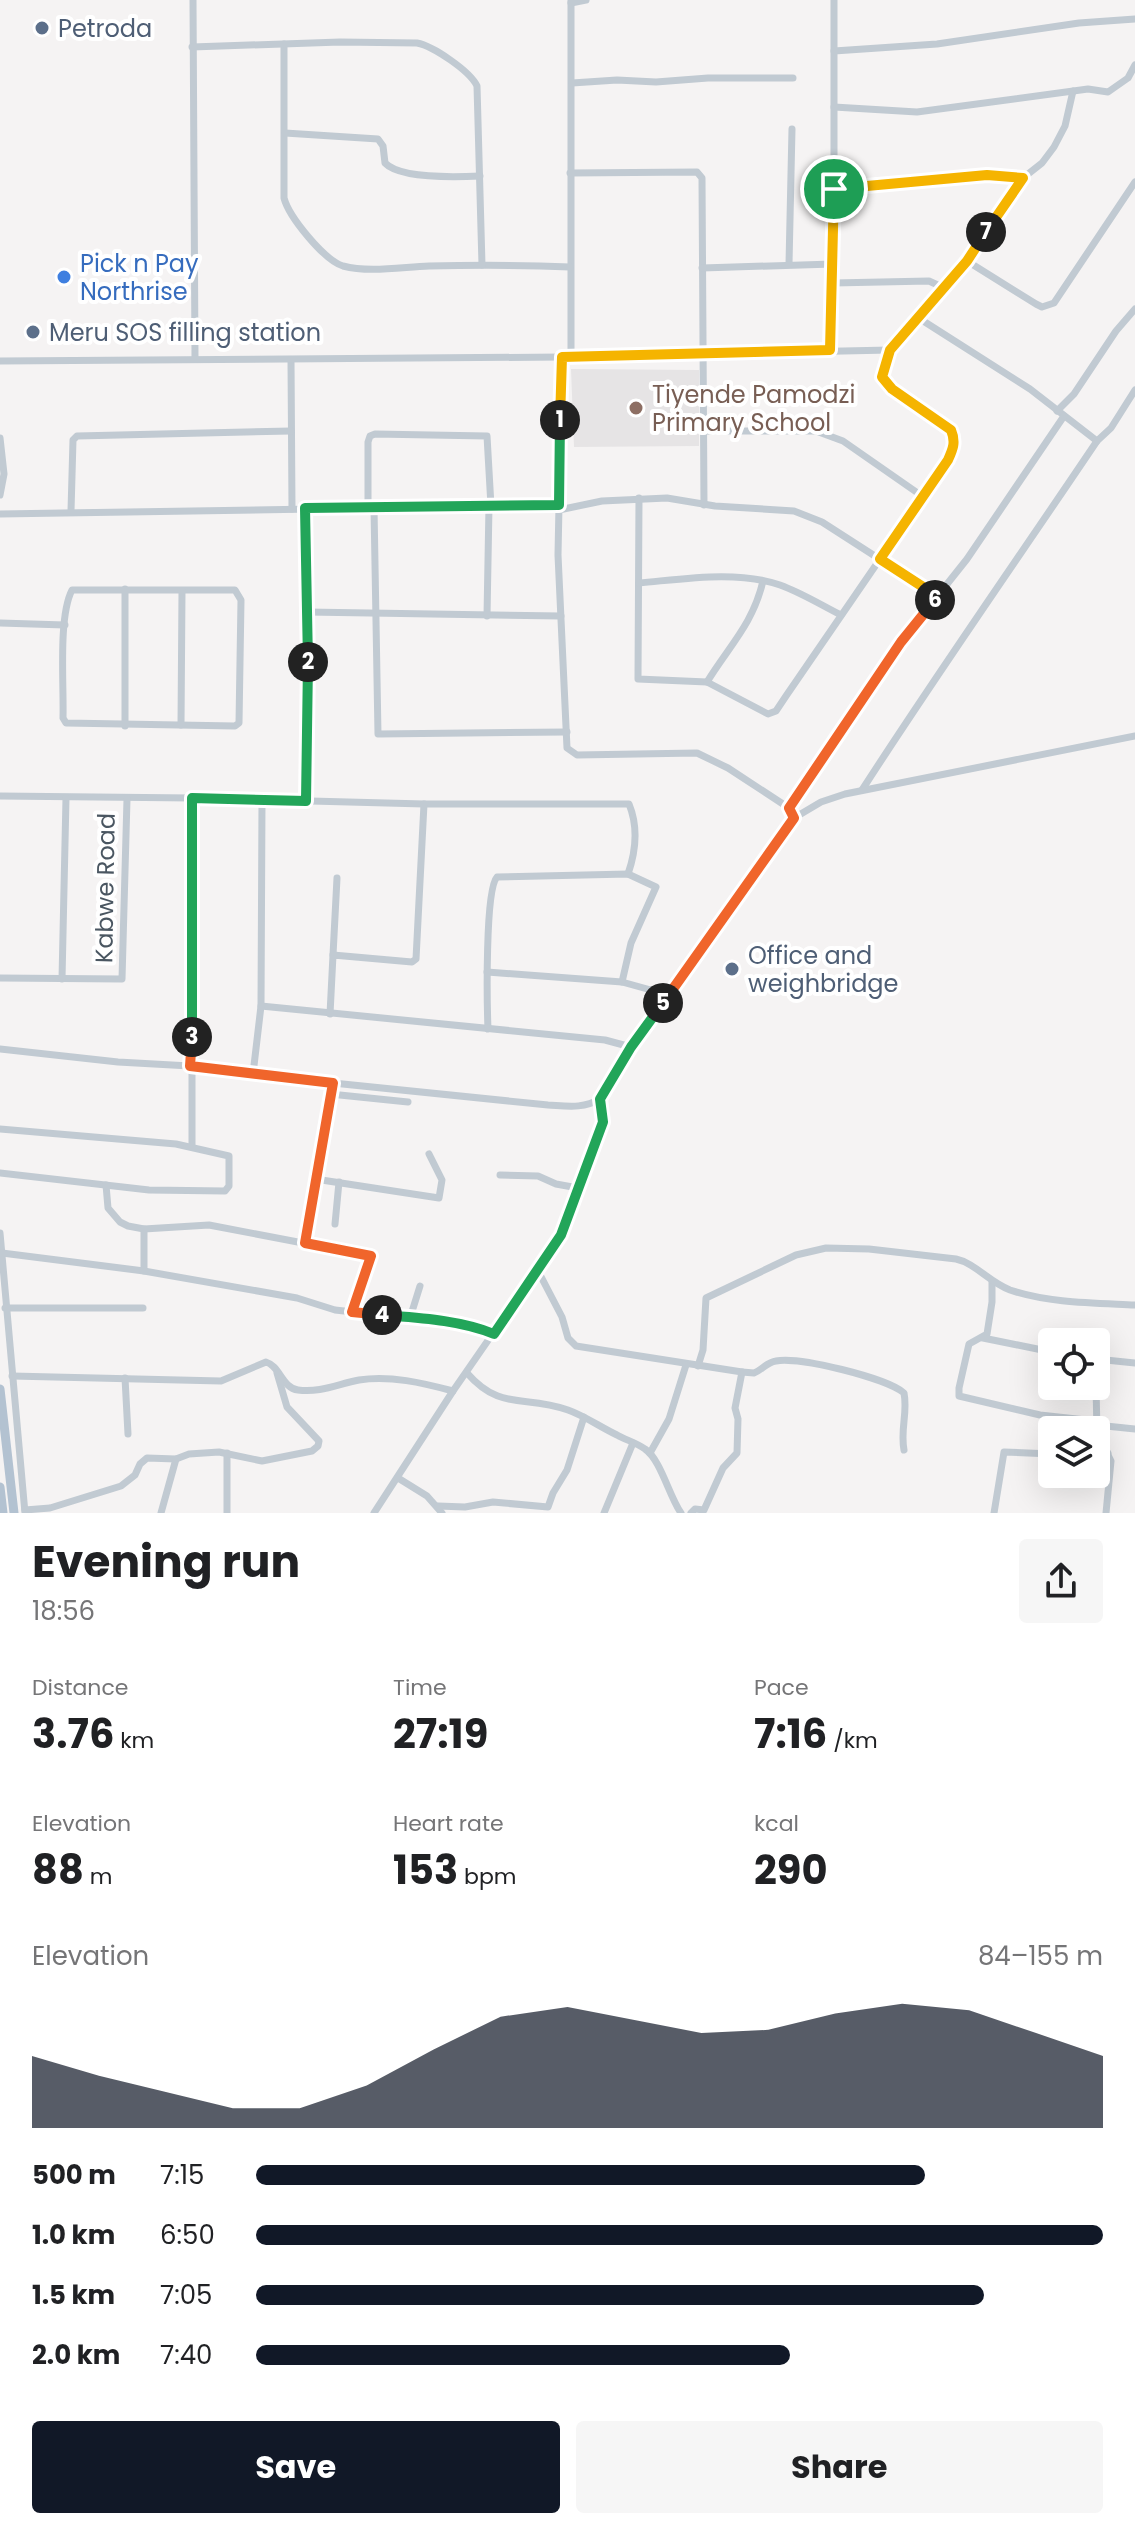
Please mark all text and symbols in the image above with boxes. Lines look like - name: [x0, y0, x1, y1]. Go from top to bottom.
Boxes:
- place label: Petroda: [58, 12, 152, 45]
- marker: Petroda: [33, 19, 51, 37]
- pin: [800, 155, 868, 223]
- icon: arrive: [812, 167, 856, 211]
- pin: 7: [966, 212, 1006, 252]
- text: 7: [980, 216, 992, 247]
- place label: Pick n Pay Northrise: [80, 247, 199, 308]
- marker: Pick n Pay Northrise: [55, 268, 73, 286]
- place label: Meru SOS filling station: [49, 316, 321, 349]
- marker: Meru SOS filling station: [24, 323, 42, 341]
- place label: Tiyende Pamodzi Primary School: [652, 378, 855, 439]
- marker: Tiyende Pamodzi Primary School: [627, 399, 645, 417]
- pin: 1: [540, 400, 580, 440]
- text: 1: [556, 404, 564, 435]
- pin: 6: [915, 580, 955, 620]
- text: 6: [928, 584, 942, 615]
- pin: 2: [288, 642, 328, 682]
- text: 2: [302, 646, 314, 677]
- street label: Kabwe Road: [87, 813, 123, 963]
- place label: Office and weighbridge: [748, 939, 898, 1000]
- marker: Office and weighbridge: [723, 960, 741, 978]
- pin: 5: [643, 983, 683, 1023]
- text: 5: [656, 987, 670, 1018]
- pin: 3: [172, 1017, 212, 1057]
- text: 3: [185, 1021, 199, 1052]
- pin: 4: [362, 1295, 402, 1335]
- text: 4: [375, 1299, 389, 1330]
- map controls: [1038, 1328, 1110, 1488]
- button: locate: [1038, 1328, 1110, 1400]
- button: layers: [1038, 1416, 1110, 1488]
- text: Evening run: [32, 1531, 300, 1592]
- button: share: [1019, 1539, 1103, 1623]
- text: 18:56: [32, 1593, 95, 1629]
- text: Distance: [32, 1672, 128, 1703]
- text: Time: [393, 1672, 447, 1703]
- text: Pace: [754, 1672, 809, 1703]
- text: 3.76: [32, 1706, 114, 1762]
- text: 27:19: [393, 1706, 488, 1762]
- text: 7:16: [754, 1706, 827, 1762]
- text: km: [114, 1725, 154, 1756]
- text: /km: [827, 1725, 878, 1756]
- text: Elevation: [32, 1808, 131, 1839]
- text: Heart rate: [393, 1808, 504, 1839]
- text: kcal: [754, 1808, 799, 1839]
- text: 88: [32, 1842, 84, 1898]
- text: 153: [393, 1842, 458, 1898]
- text: 290: [754, 1842, 828, 1898]
- text: m: [84, 1861, 112, 1892]
- text: bpm: [458, 1861, 517, 1892]
- text: Elevation: [32, 1938, 149, 1974]
- text: 84–155 m: [978, 1938, 1103, 1974]
- text: 500 m: [32, 2157, 116, 2193]
- text: 7:15: [160, 2157, 204, 2193]
- text: 1.0 km: [32, 2217, 115, 2253]
- text: 6:50: [160, 2217, 215, 2253]
- text: 1.5 km: [32, 2277, 115, 2313]
- text: 7:05: [160, 2277, 212, 2313]
- text: 2.0 km: [32, 2337, 120, 2373]
- text: 7:40: [160, 2337, 212, 2373]
- button: Save: [32, 2421, 560, 2513]
- button: Share: [576, 2421, 1103, 2513]

